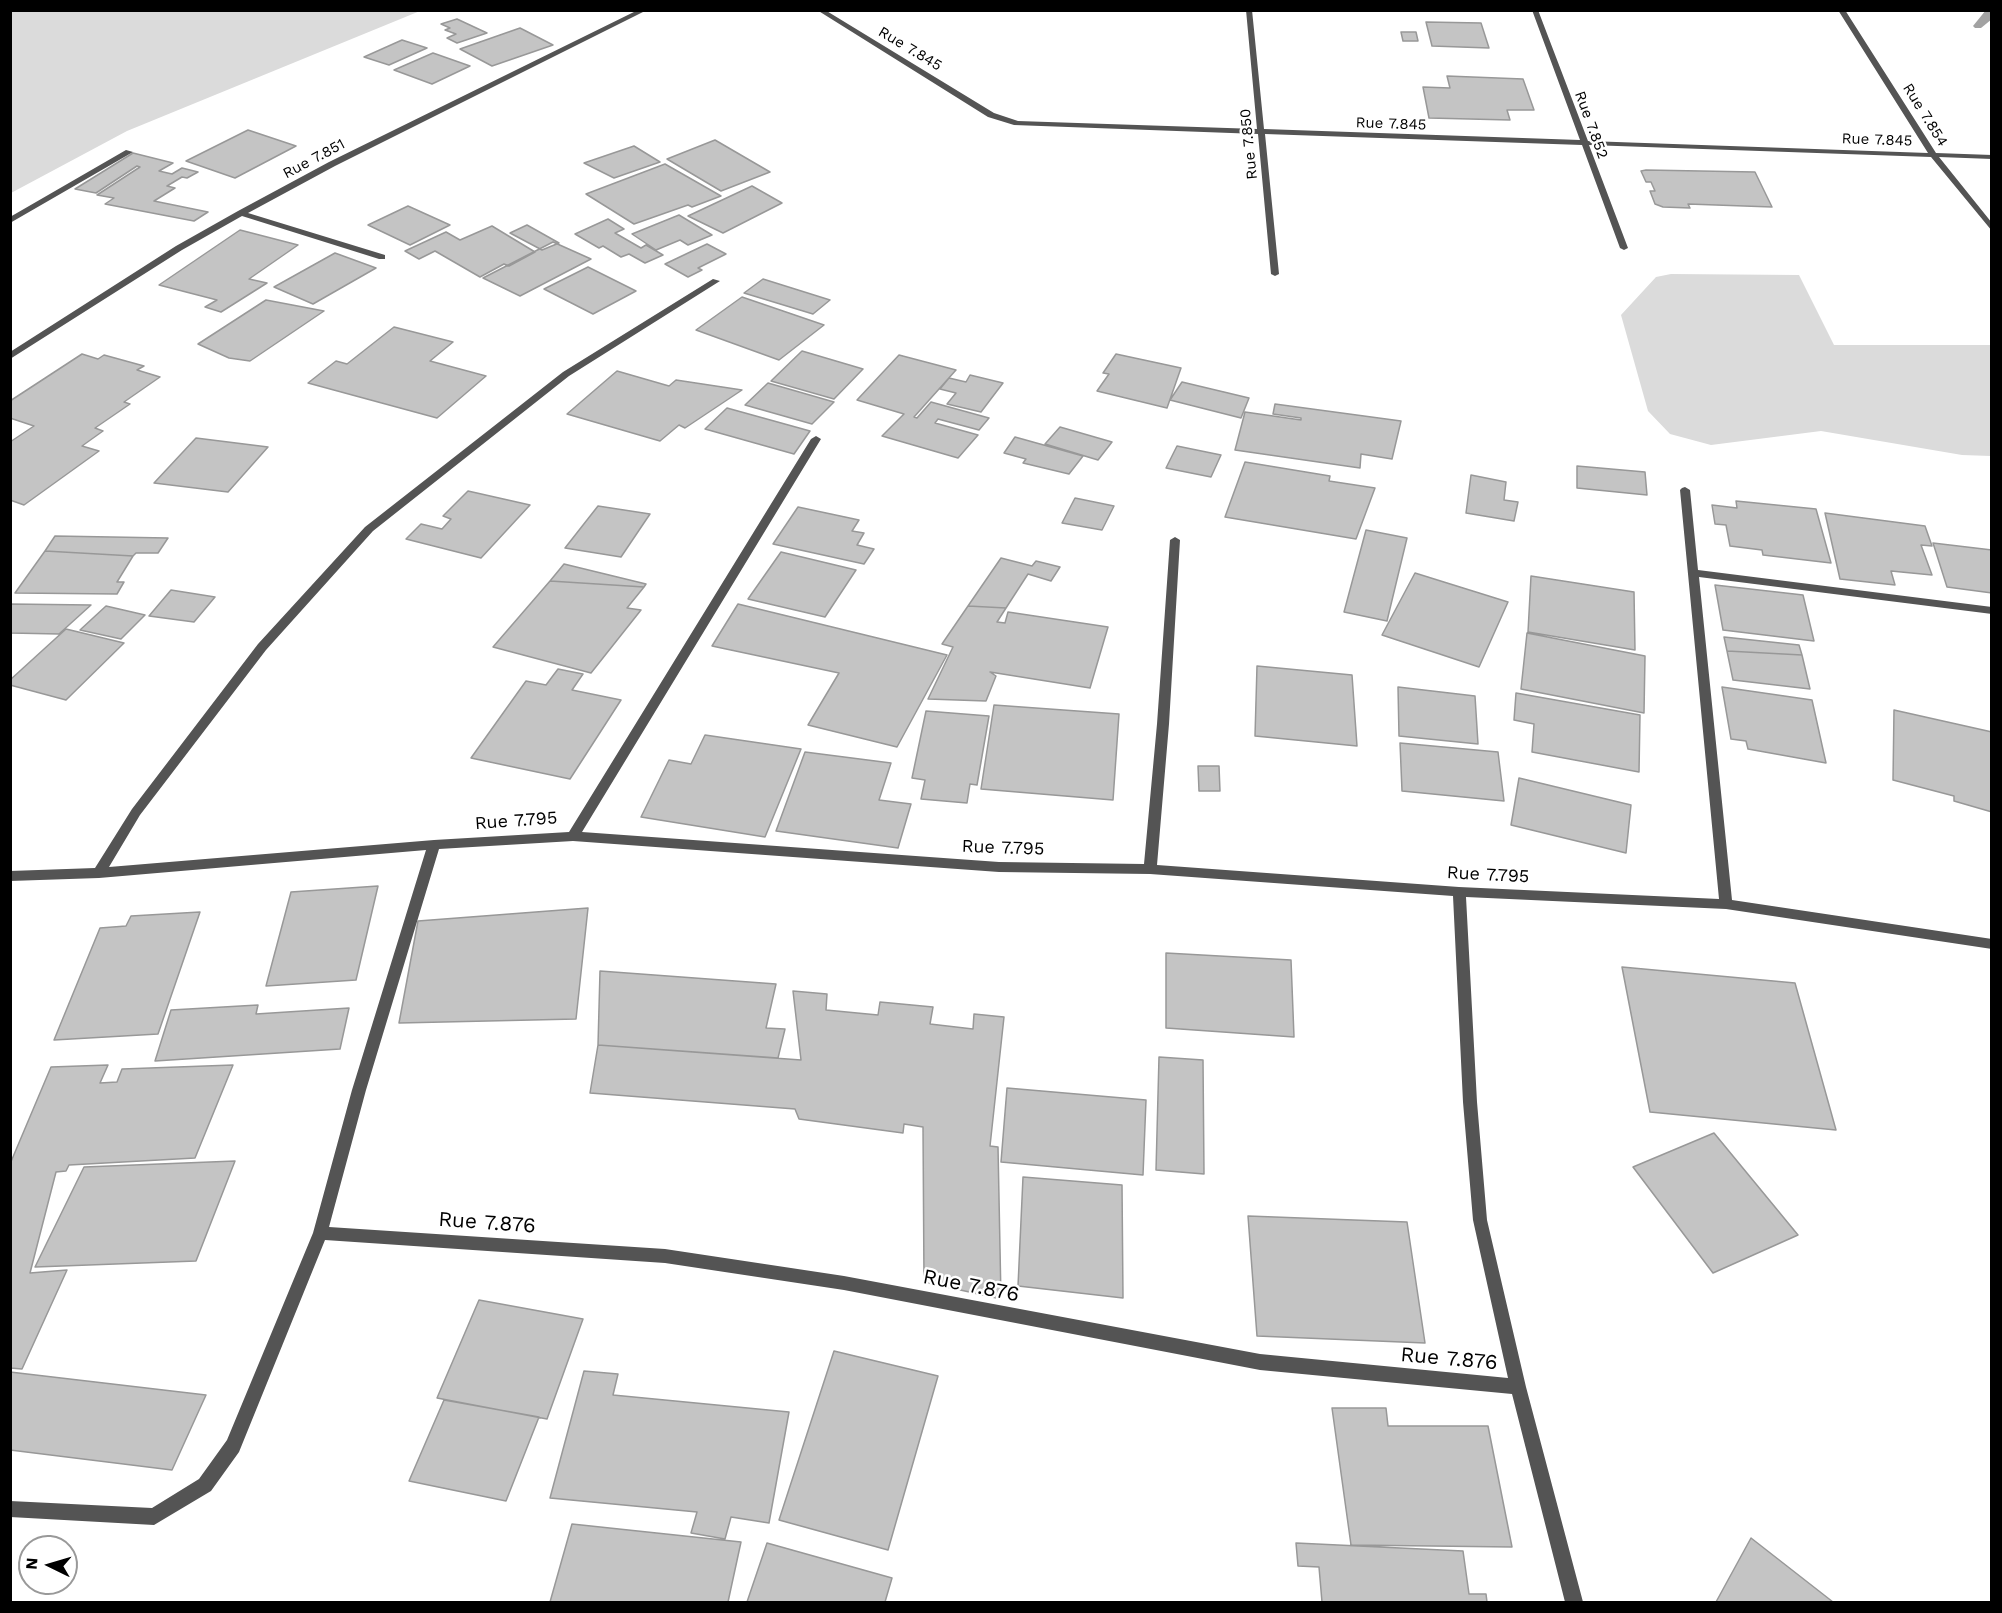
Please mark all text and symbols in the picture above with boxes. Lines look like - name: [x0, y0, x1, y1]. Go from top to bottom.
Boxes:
- street label: Rue 7.845: [875, 23, 945, 75]
- street label: Rue 7.854: [1899, 80, 1951, 150]
- street label: Rue 7.852: [1570, 89, 1612, 161]
- street label: Rue 7.850: [1236, 108, 1262, 180]
- street label: Rue 7.845: [1355, 114, 1427, 134]
- street label: Rue 7.845: [1841, 130, 1913, 150]
- street label: Rue 7.851: [280, 135, 348, 183]
- street label: Rue 7.795: [474, 807, 558, 835]
- street label: Rue 7.795: [961, 836, 1045, 860]
- street label: Rue 7.795: [1446, 862, 1530, 888]
- street label: Rue 7.876: [437, 1207, 537, 1239]
- street label: Rue 7.876: [921, 1264, 1021, 1308]
- street label: Rue 7.876: [1399, 1342, 1499, 1376]
- north arrow: [18, 1535, 78, 1595]
- text: N: [22, 1557, 42, 1570]

